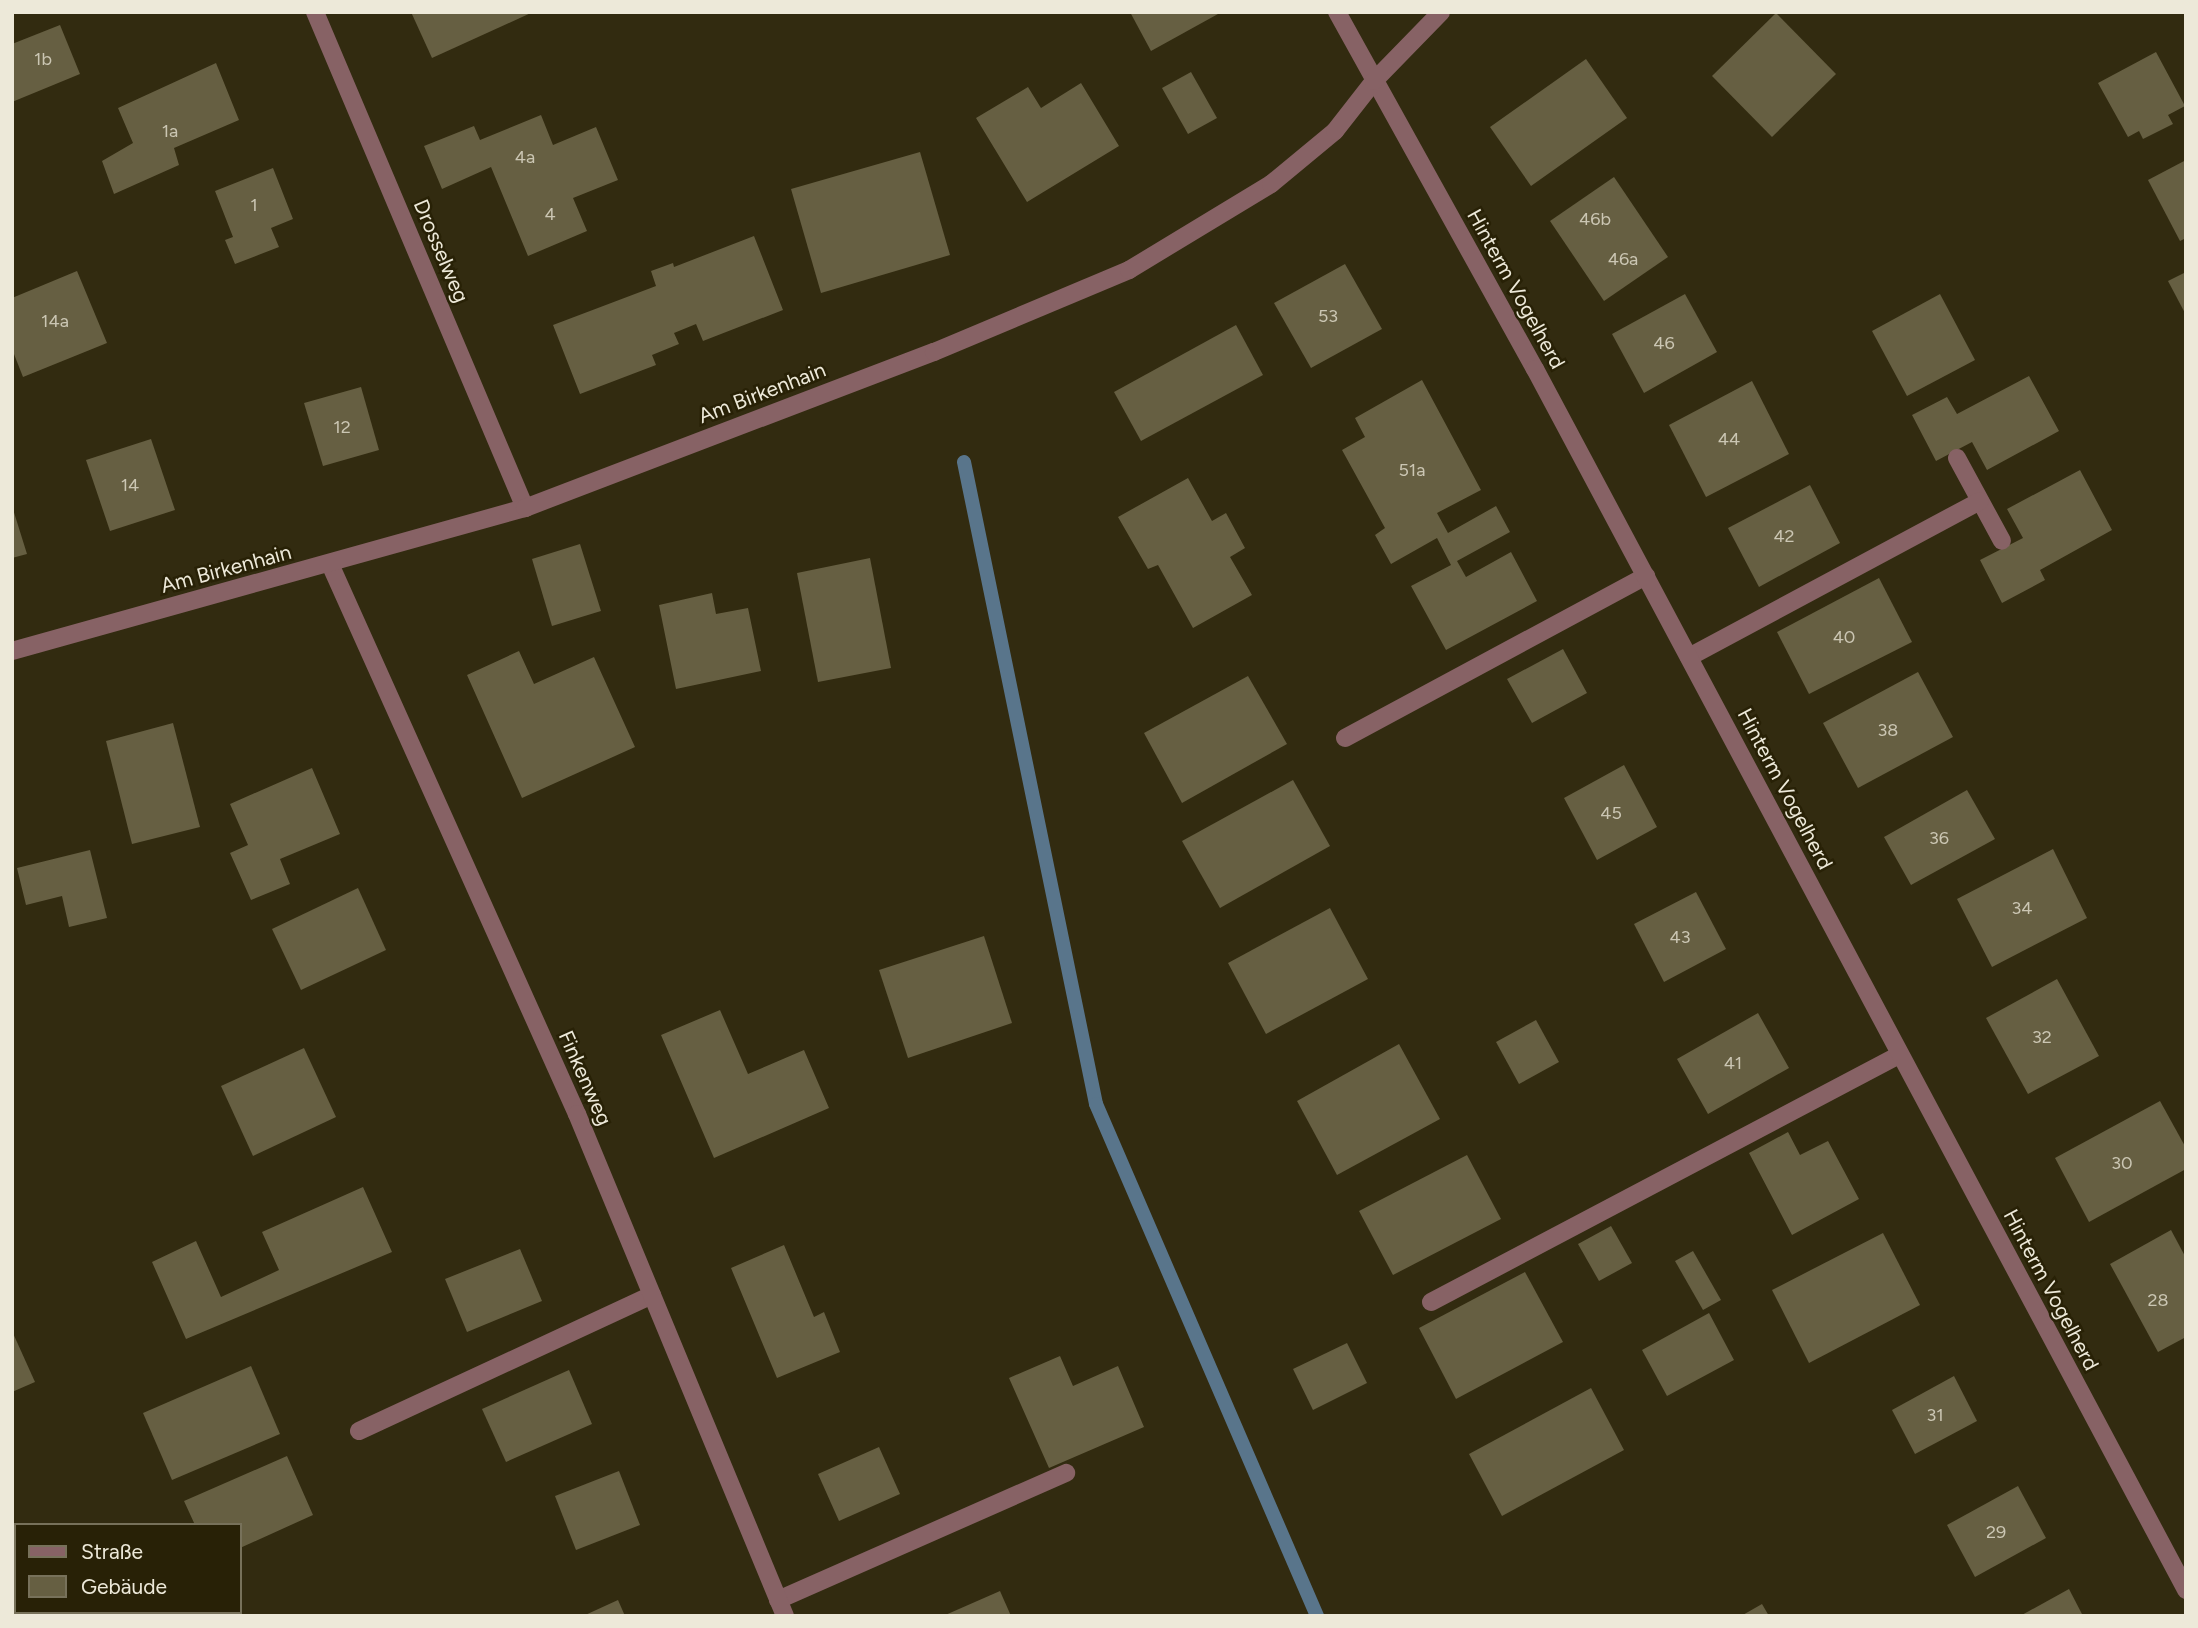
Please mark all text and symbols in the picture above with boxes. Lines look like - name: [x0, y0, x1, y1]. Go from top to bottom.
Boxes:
- house number: 1b: [34, 48, 52, 70]
- house number: 1a: [162, 120, 178, 142]
- house number: 4a: [515, 146, 535, 168]
- house number: 1: [250, 194, 258, 216]
- street label: Drosselweg: [408, 196, 474, 306]
- house number: 4: [544, 203, 556, 225]
- street label: Hinterm Vogelherd: [1462, 205, 1570, 373]
- house number: 46b: [1579, 208, 1611, 230]
- house number: 46a: [1608, 248, 1638, 270]
- house number: 53: [1318, 305, 1338, 327]
- house number: 14a: [41, 310, 69, 332]
- house number: 46: [1653, 332, 1675, 354]
- street label: Am Birkenhain: [695, 357, 829, 429]
- house number: 12: [333, 416, 351, 438]
- house number: 44: [1718, 428, 1740, 450]
- house number: 51a: [1399, 459, 1425, 481]
- house number: 14: [121, 474, 139, 496]
- house number: 42: [1773, 525, 1795, 547]
- street label: Am Birkenhain: [158, 539, 294, 599]
- house number: 40: [1833, 626, 1855, 648]
- street label: Hinterm Vogelherd: [1732, 704, 1838, 874]
- house number: 38: [1878, 719, 1898, 741]
- house number: 45: [1600, 802, 1622, 824]
- house number: 36: [1929, 827, 1949, 849]
- house number: 34: [2012, 897, 2032, 919]
- house number: 43: [1670, 926, 1690, 948]
- house number: 32: [2032, 1026, 2052, 1048]
- street label: Finkenweg: [553, 1027, 617, 1129]
- house number: 41: [1724, 1052, 1742, 1074]
- house number: 30: [2111, 1152, 2133, 1174]
- street label: Hinterm Vogelherd: [1998, 1205, 2104, 1375]
- house number: 28: [2147, 1289, 2169, 1311]
- house number: 31: [1926, 1404, 1944, 1426]
- house number: 29: [1986, 1521, 2006, 1543]
- legend: [14, 1523, 242, 1614]
- text: Straße: [81, 1539, 143, 1564]
- text: Gebäude: [81, 1574, 167, 1599]

